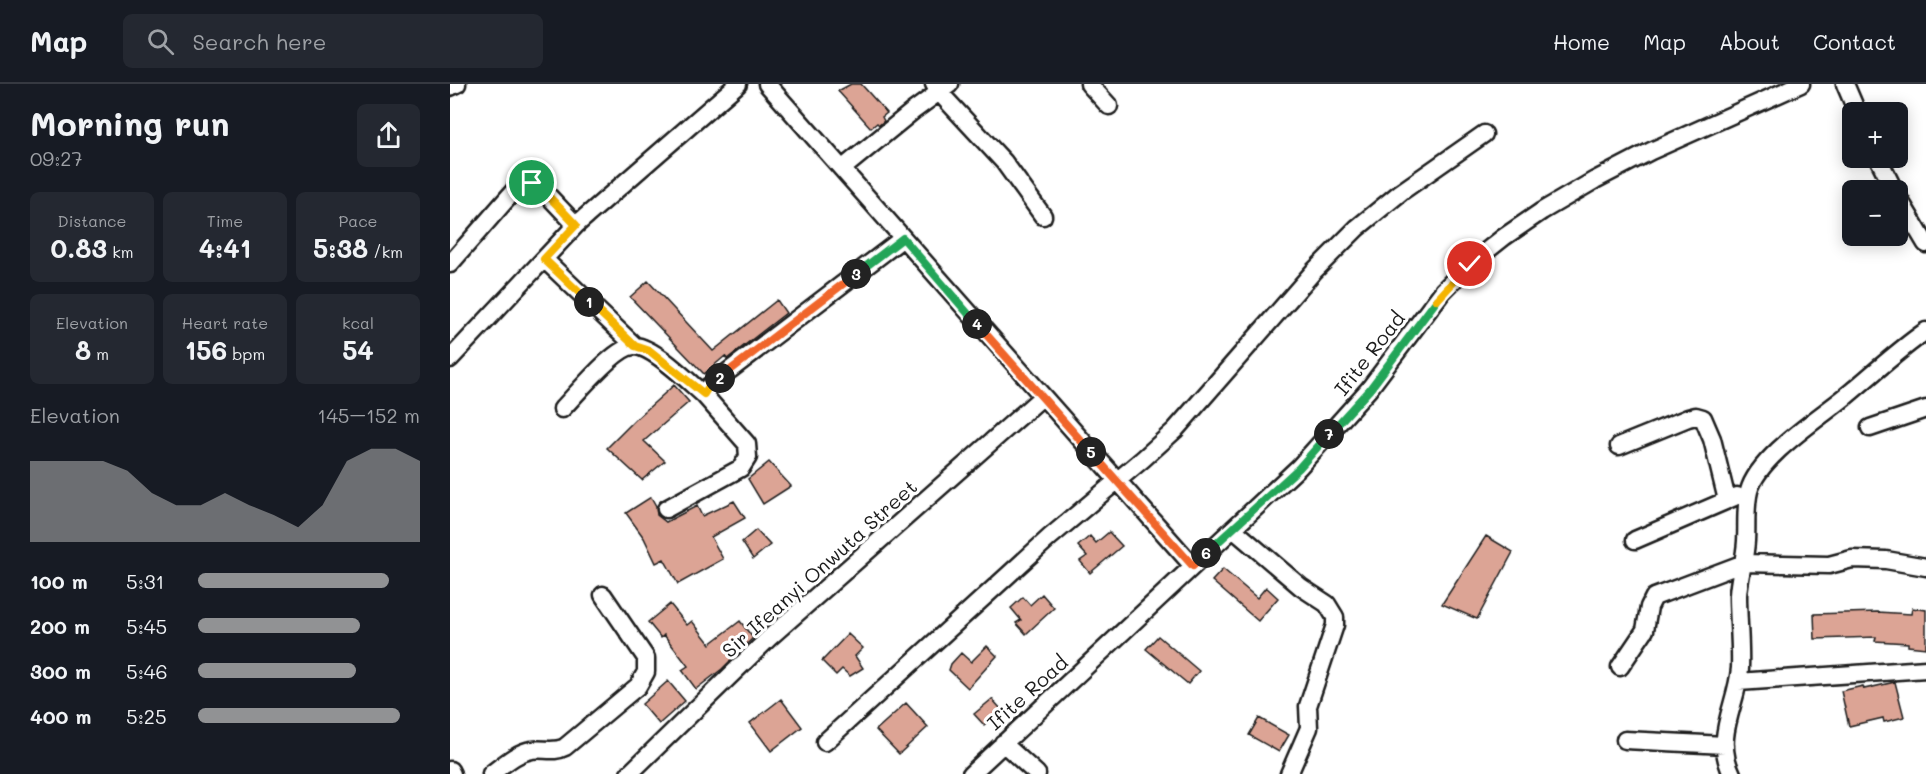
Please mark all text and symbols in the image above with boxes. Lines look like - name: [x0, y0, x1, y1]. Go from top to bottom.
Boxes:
- search box: [123, 14, 543, 68]
- text: Map: [30, 23, 87, 59]
- icon: search: [144, 25, 177, 58]
- text: Search here: [192, 27, 326, 56]
- text: Home: [1553, 28, 1610, 55]
- text: Map: [1643, 28, 1686, 55]
- text: About: [1719, 28, 1780, 55]
- text: Contact: [1813, 28, 1896, 55]
- text: Morning run: [30, 101, 230, 144]
- map controls: [1842, 102, 1908, 246]
- button: +: [1842, 102, 1908, 168]
- button: share: [357, 104, 420, 167]
- text: 09:27: [30, 145, 83, 171]
- pin: [506, 157, 557, 208]
- icon: arrive: [515, 166, 548, 199]
- button: −: [1842, 180, 1908, 246]
- text: Distance: [58, 210, 126, 231]
- text: Time: [207, 210, 243, 231]
- text: Pace: [338, 210, 378, 231]
- text: 0.83: [51, 231, 107, 265]
- text: 4:41: [199, 231, 251, 265]
- text: 5:38: [313, 231, 368, 265]
- pin: [1444, 238, 1495, 289]
- text: km: [107, 241, 133, 262]
- text: /km: [368, 241, 403, 262]
- icon: check: [1453, 247, 1486, 280]
- pin: 3: [841, 259, 871, 289]
- text: 3: [851, 263, 861, 284]
- pin: 1: [574, 287, 604, 317]
- text: 1: [585, 291, 593, 312]
- street label: Ifite Road: [1328, 306, 1410, 400]
- pin: 4: [962, 309, 992, 339]
- text: Elevation: [56, 312, 128, 333]
- text: Heart rate: [182, 312, 268, 333]
- text: kcal: [342, 312, 374, 333]
- text: 4: [972, 313, 982, 334]
- text: 8: [75, 333, 91, 367]
- text: 156: [185, 333, 227, 367]
- text: 54: [342, 333, 374, 367]
- text: m: [91, 343, 109, 364]
- text: bpm: [227, 343, 265, 364]
- pin: 2: [705, 363, 735, 393]
- text: 2: [716, 367, 724, 388]
- text: Elevation: [30, 402, 120, 428]
- text: 145–152 m: [317, 402, 420, 428]
- pin: 7: [1314, 419, 1344, 449]
- text: 7: [1325, 423, 1333, 444]
- pin: 5: [1076, 437, 1106, 467]
- text: 5: [1086, 441, 1096, 462]
- street label: Sir Ifeanyi Onwuta Street: [716, 473, 922, 663]
- pin: 6: [1191, 538, 1221, 568]
- text: 6: [1201, 542, 1211, 563]
- text: 100 m: [30, 568, 88, 594]
- text: 5:31: [126, 568, 165, 594]
- text: 200 m: [30, 613, 90, 639]
- text: 5:45: [126, 613, 167, 639]
- street label: Ifite Road: [981, 649, 1073, 735]
- text: 300 m: [30, 658, 91, 684]
- text: 5:46: [126, 658, 168, 684]
- text: 400 m: [30, 703, 91, 729]
- text: 5:25: [126, 703, 167, 729]

